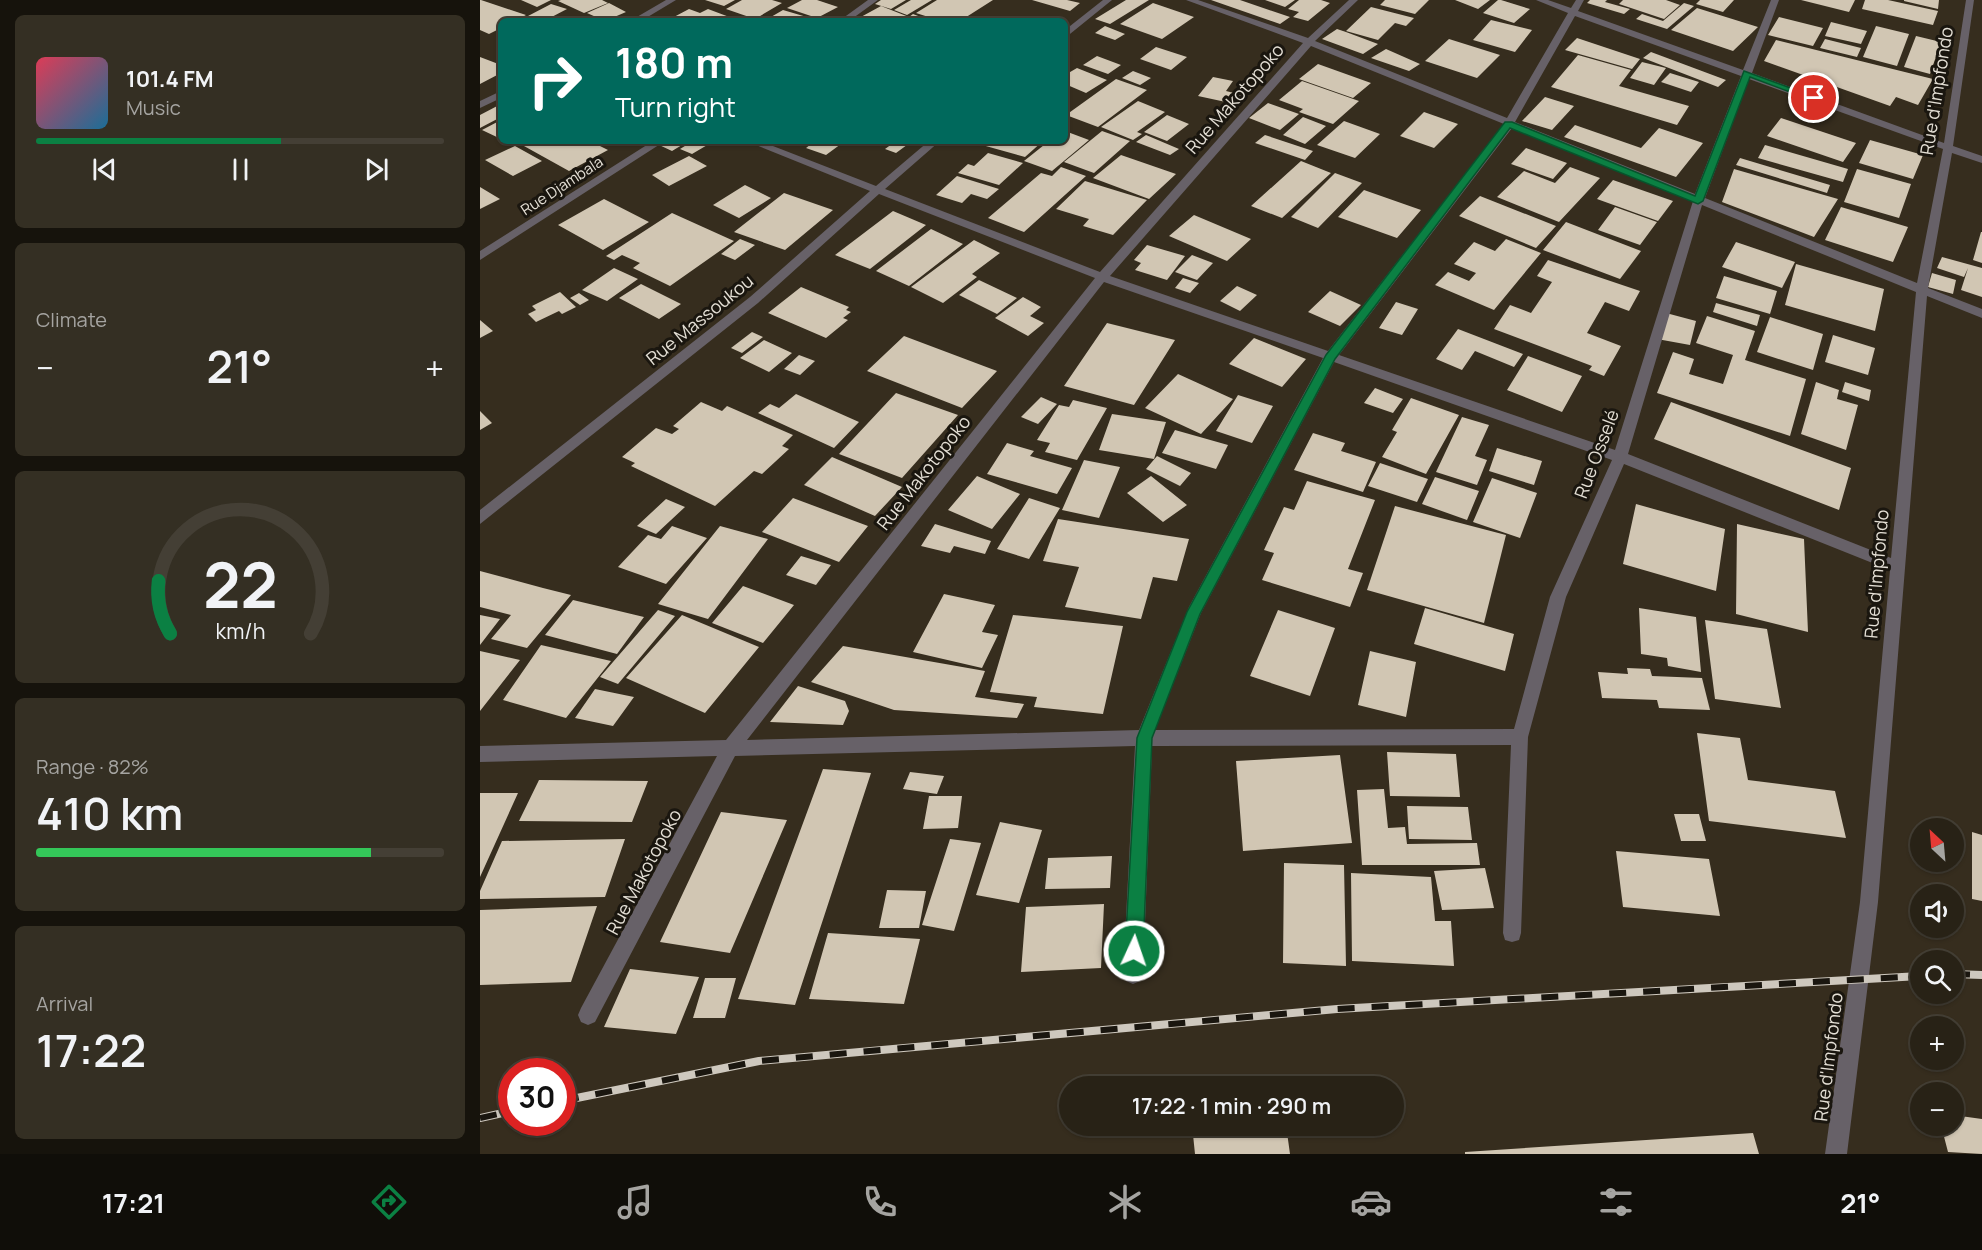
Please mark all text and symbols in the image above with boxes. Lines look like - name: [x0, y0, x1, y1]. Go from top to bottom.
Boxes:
- street label: Rue d'Impfondo: [1914, 25, 1958, 157]
- text: 180 m: [615, 33, 733, 91]
- street label: Rue Makotopoko: [1180, 38, 1289, 159]
- icon: right: [516, 42, 594, 120]
- text: 101.4 FM: [126, 64, 214, 94]
- pin: [1788, 72, 1839, 123]
- icon: arrive: [1797, 81, 1830, 114]
- text: Turn right: [615, 88, 736, 125]
- text: Music: [126, 94, 181, 121]
- street label: Rue Djambala: [517, 151, 607, 220]
- icon: previous: [88, 153, 121, 186]
- icon: pause: [224, 153, 257, 186]
- icon: next: [360, 153, 393, 186]
- street label: Rue Massoukou: [641, 268, 758, 370]
- text: Climate: [36, 306, 107, 333]
- text: 21°: [207, 335, 272, 397]
- text: −: [36, 345, 54, 390]
- text: +: [425, 345, 444, 390]
- street label: Rue Osselé: [1568, 406, 1624, 502]
- street label: Rue Makotopoko: [871, 410, 975, 534]
- street label: Rue d'Impfondo: [1858, 508, 1894, 639]
- text: 22: [203, 541, 277, 627]
- text: km/h: [215, 616, 265, 645]
- text: Range · 82%: [36, 753, 149, 780]
- text: 410 km: [36, 782, 183, 844]
- street label: Rue Makotopoko: [600, 805, 686, 938]
- north arrow: [1910, 818, 1964, 872]
- map controls: [1910, 818, 1964, 1136]
- button: sound: [1910, 884, 1964, 938]
- position arrow: [1102, 919, 1166, 983]
- button: search: [1910, 950, 1964, 1004]
- text: Arrival: [36, 990, 93, 1017]
- street label: Rue d'Impfondo: [1808, 991, 1848, 1123]
- button: +: [1910, 1016, 1964, 1070]
- text: 17:22: [36, 1019, 146, 1081]
- speed limit sign: 30: [498, 1058, 576, 1136]
- button: −: [1910, 1082, 1964, 1136]
- text: 17:22 · 1 min · 290 m: [1132, 1091, 1331, 1121]
- icon: directions: [368, 1181, 410, 1223]
- icon: music: [614, 1181, 656, 1223]
- icon: phone: [859, 1181, 901, 1223]
- icon: climate: [1104, 1181, 1146, 1223]
- icon: car: [1350, 1181, 1392, 1223]
- icon: filters: [1595, 1181, 1637, 1223]
- text: 17:21: [102, 1184, 165, 1221]
- text: 21°: [1840, 1184, 1880, 1221]

